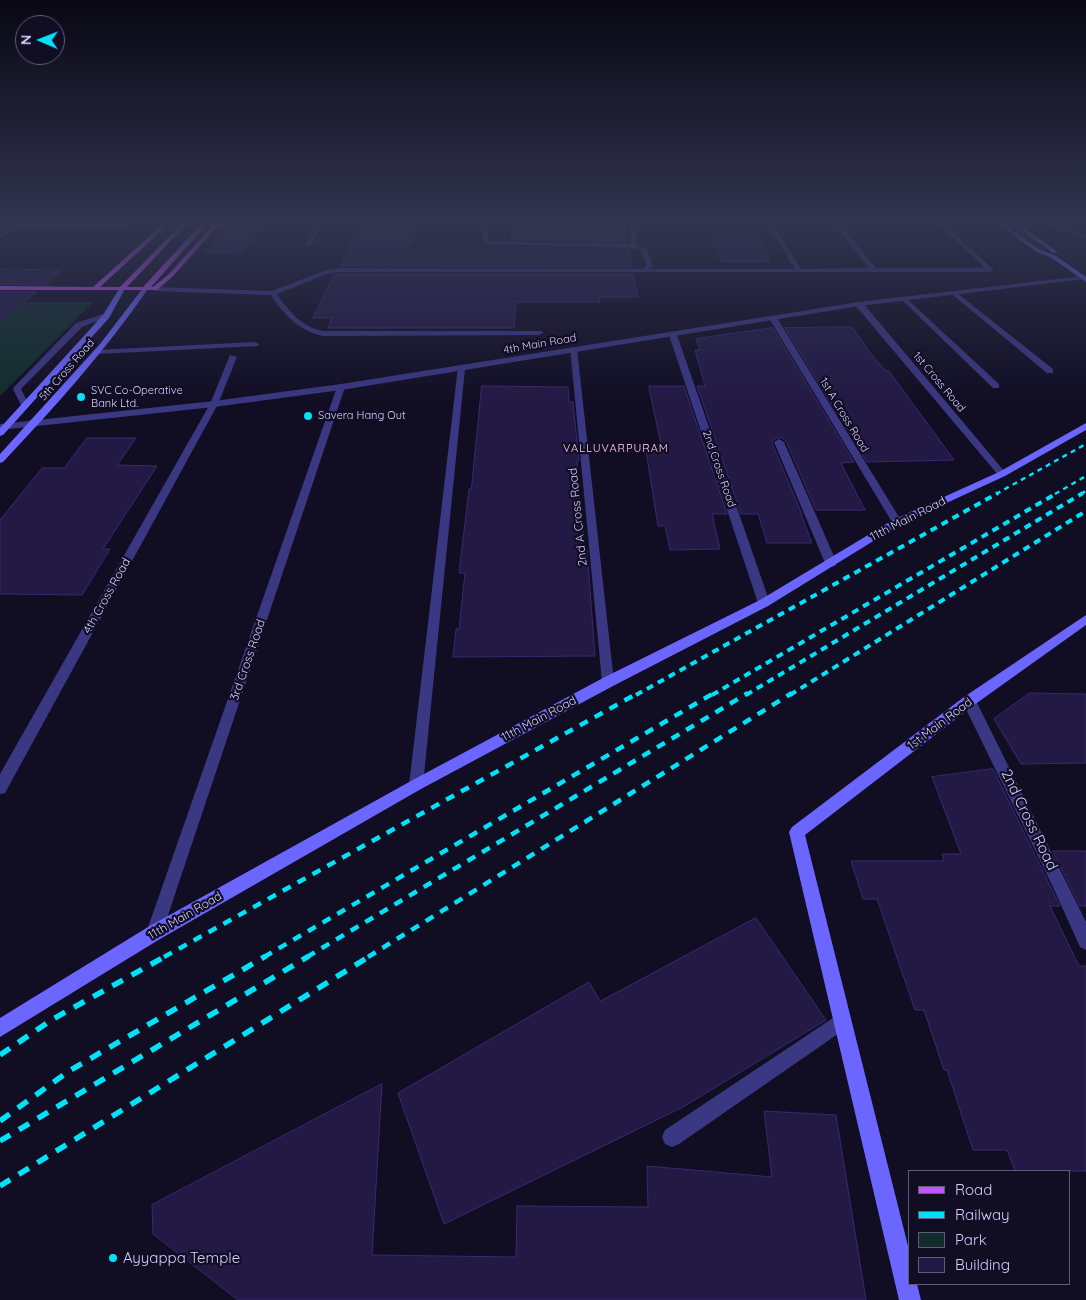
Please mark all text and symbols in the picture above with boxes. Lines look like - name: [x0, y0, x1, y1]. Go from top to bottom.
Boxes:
- north arrow: [15, 15, 65, 65]
- text: N: [17, 34, 35, 45]
- street label: 4th Main Road: [503, 331, 577, 357]
- street label: 5th Cross Road: [37, 336, 97, 404]
- street label: 1st Cross Road: [910, 349, 968, 415]
- street label: 1st A Cross Road: [817, 375, 871, 455]
- place label: SVC Co-Operative Bank Ltd.: [91, 384, 183, 410]
- marker: SVC Co-Operative Bank Ltd.: [75, 391, 87, 403]
- place label: Savera Hang Out: [318, 409, 406, 423]
- marker: Savera Hang Out: [302, 410, 314, 422]
- street label: 2nd Cross Road: [700, 429, 738, 509]
- district label: VALLUVARPURAM: [561, 442, 671, 456]
- street label: 2nd A Cross Road: [566, 467, 590, 567]
- street label: 11th Main Road: [868, 494, 948, 544]
- street label: 4th Cross Road: [80, 556, 134, 636]
- street label: 3rd Cross Road: [227, 618, 269, 702]
- street label: 11th Main Road: [499, 693, 579, 745]
- street label: 1st Main Road: [905, 695, 975, 753]
- street label: 2nd Cross Road: [997, 767, 1061, 873]
- street label: 11th Main Road: [146, 889, 224, 943]
- legend: [908, 1170, 1071, 1285]
- text: Road: [955, 1180, 992, 1199]
- text: Railway: [955, 1205, 1010, 1224]
- text: Park: [955, 1230, 987, 1249]
- place label: Ayyappa Temple: [123, 1249, 240, 1267]
- marker: Ayyappa Temple: [107, 1252, 119, 1264]
- text: Building: [955, 1255, 1010, 1274]

